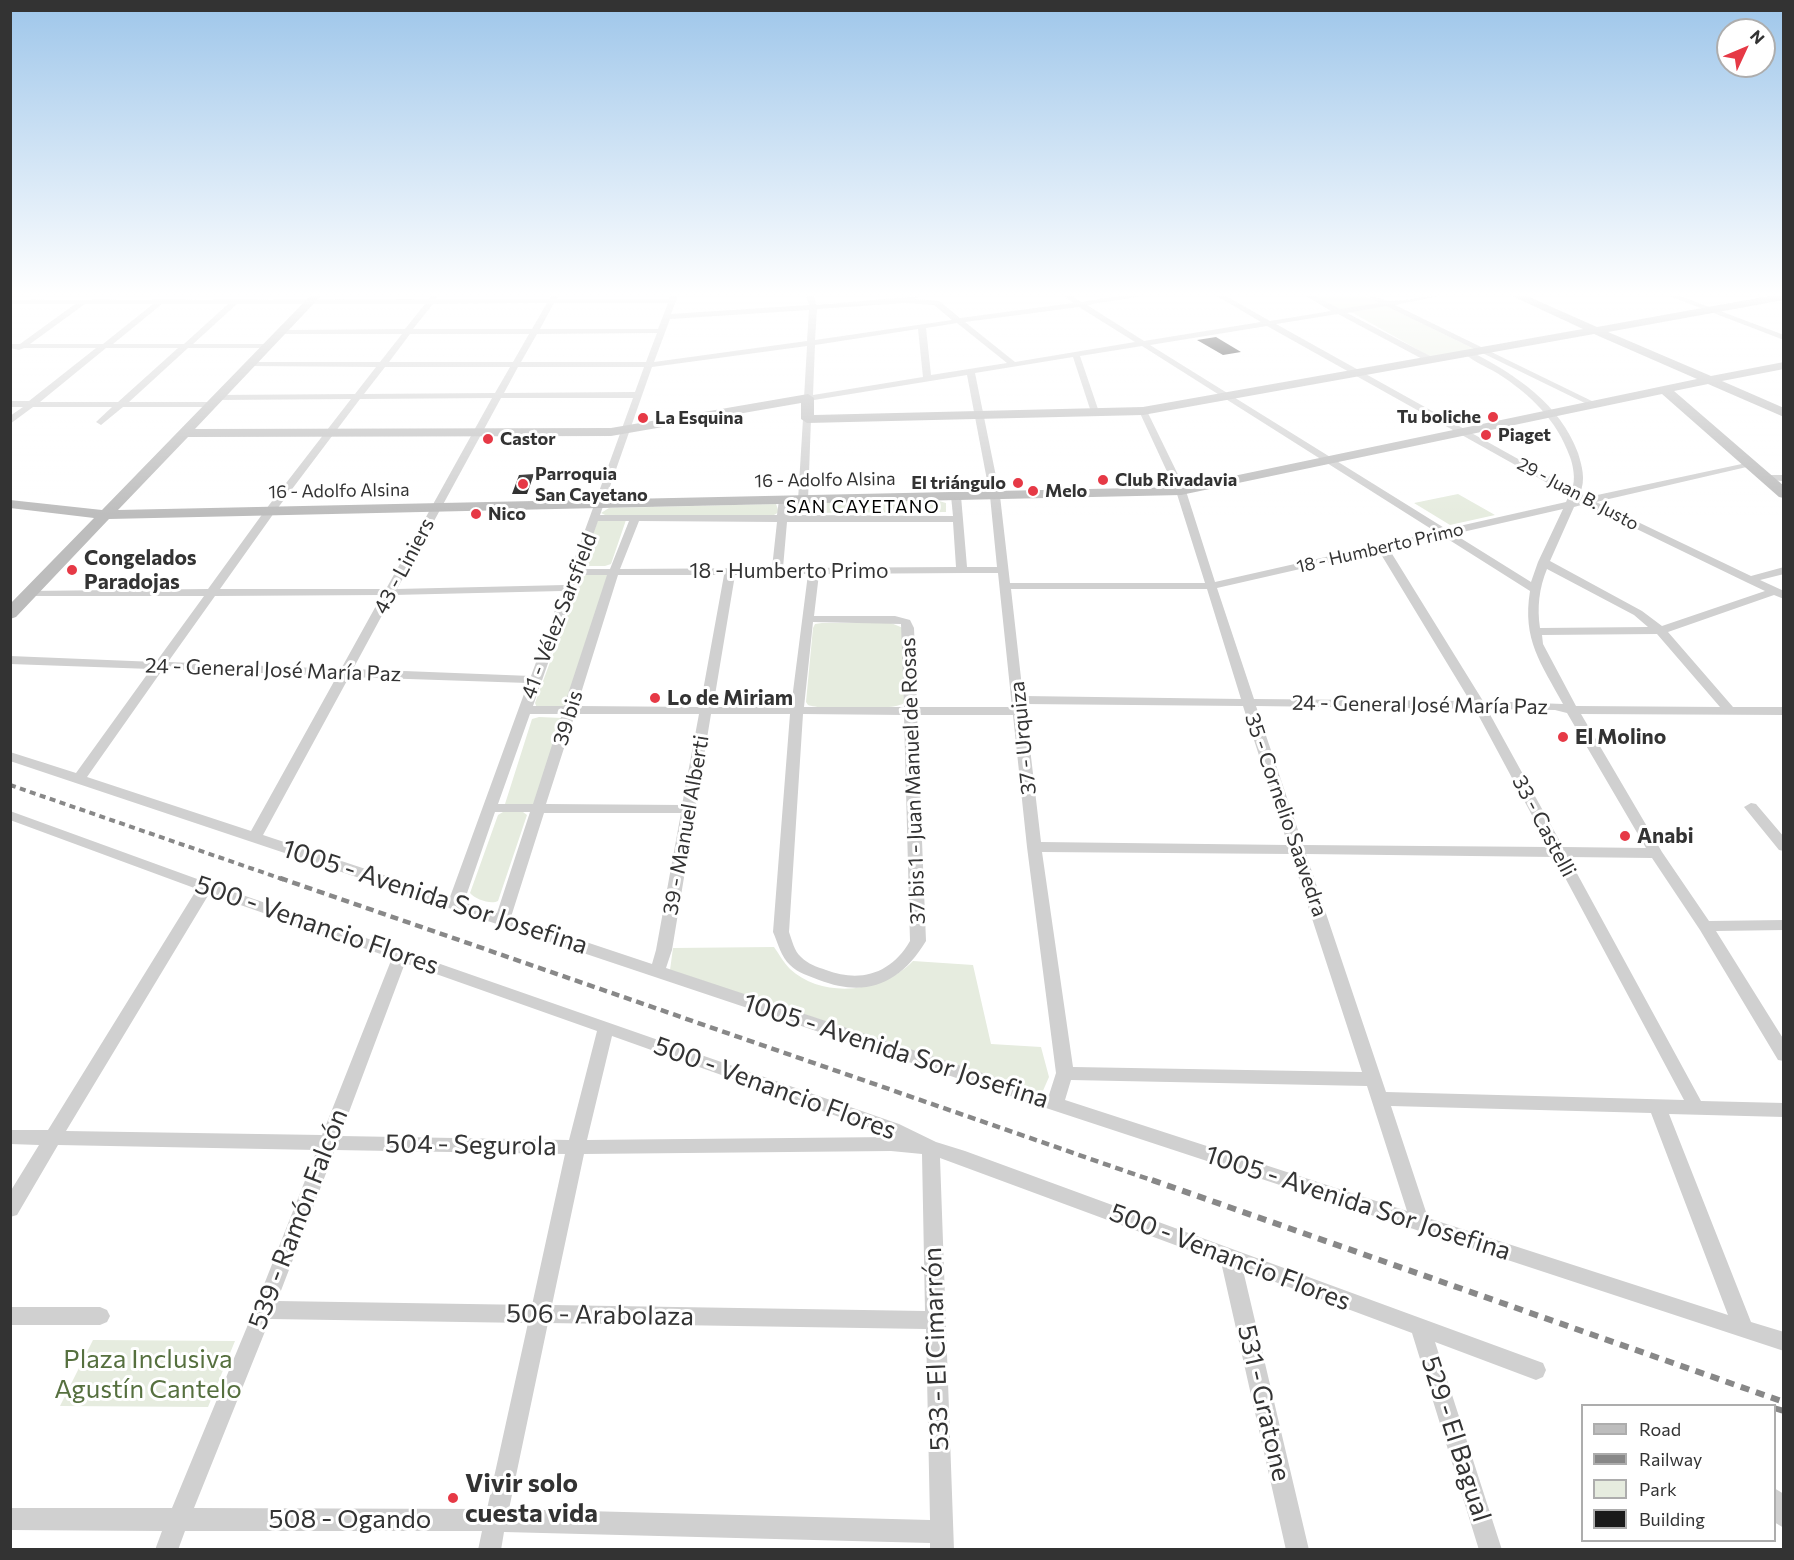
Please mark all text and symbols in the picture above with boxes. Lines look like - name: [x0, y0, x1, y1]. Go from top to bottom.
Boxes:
- north arrow: [1716, 18, 1776, 78]
- text: N: [1747, 26, 1769, 47]
- place label: Tu boliche: [1397, 406, 1481, 428]
- place label: La Esquina: [655, 407, 743, 429]
- marker: Tu boliche: [1486, 410, 1500, 424]
- marker: La Esquina: [636, 411, 650, 425]
- place label: Piaget: [1498, 424, 1551, 446]
- place label: Castor: [500, 428, 556, 450]
- marker: Piaget: [1479, 428, 1493, 442]
- marker: Castor: [481, 432, 495, 446]
- street label: 29 - Juan B. Justo: [1514, 453, 1642, 535]
- place label: Parroquia San Cayetano: [535, 463, 648, 506]
- street label: 16 - Adolfo Alsina: [754, 468, 896, 492]
- place label: Club Rivadavia: [1115, 469, 1237, 491]
- place label: El triángulo: [911, 472, 1006, 494]
- marker: Club Rivadavia: [1096, 473, 1110, 487]
- marker: El triángulo: [1011, 476, 1025, 490]
- marker: Parroquia San Cayetano: [516, 477, 530, 491]
- street label: 16 - Adolfo Alsina: [268, 479, 410, 503]
- place label: Melo: [1045, 480, 1087, 502]
- marker: Melo: [1026, 484, 1040, 498]
- district label: SAN CAYETANO: [786, 496, 940, 518]
- place label: Nico: [488, 503, 526, 525]
- marker: Nico: [469, 507, 483, 521]
- street label: 43 - Liniers: [368, 514, 440, 618]
- street label: 18 - Humberto Primo: [1294, 518, 1466, 578]
- street label: 41 - Vélez Sarsfield: [516, 529, 602, 703]
- place label: Congelados Paradojas: [84, 545, 197, 595]
- street label: 18 - Humberto Primo: [689, 558, 889, 584]
- marker: Congelados Paradojas: [65, 563, 79, 577]
- street label: 37 bis 1 - Juan Manuel de Rosas: [895, 637, 931, 925]
- street label: 24 - General José María Paz: [145, 653, 401, 687]
- street label: 37 - Urquiza: [1005, 680, 1041, 796]
- place label: Lo de Miriam: [667, 685, 793, 711]
- street label: 39 bis: [548, 687, 588, 749]
- street label: 24 - General José María Paz: [1292, 690, 1548, 720]
- marker: Lo de Miriam: [648, 691, 662, 705]
- street label: 35 - Cornelio Saavedra: [1239, 710, 1333, 920]
- place label: El Molino: [1575, 724, 1666, 750]
- marker: El Molino: [1556, 730, 1570, 744]
- street label: 39 - Manuel Alberti: [658, 733, 714, 917]
- street label: 33 - Castelli: [1507, 771, 1581, 881]
- place label: Anabi: [1637, 823, 1694, 849]
- marker: Anabi: [1618, 829, 1632, 843]
- street label: 1005 - Avenida Sor Josefina: [278, 833, 592, 961]
- street label: 500 - Venancio Flores: [191, 869, 443, 981]
- street label: 1005 - Avenida Sor Josefina: [739, 987, 1053, 1115]
- street label: 500 - Venancio Flores: [650, 1030, 900, 1146]
- street label: 539 - Ramón Falcón: [242, 1104, 354, 1334]
- street label: 504 - Segurola: [385, 1128, 557, 1162]
- street label: 1005 - Avenida Sor Josefina: [1201, 1139, 1515, 1267]
- street label: 500 - Venancio Flores: [1105, 1197, 1355, 1317]
- street label: 533 - El Cimarrón: [917, 1247, 955, 1451]
- street label: 506 - Arabolaza: [506, 1298, 694, 1332]
- street label: 531 - Gratone: [1231, 1322, 1297, 1484]
- park label: Plaza Inclusiva Agustín Cantelo: [54, 1343, 242, 1404]
- street label: 529 - El Bagual: [1415, 1352, 1497, 1526]
- legend: [1581, 1404, 1776, 1542]
- text: Road: [1639, 1418, 1681, 1440]
- text: Railway: [1639, 1448, 1702, 1470]
- place label: Vivir solo cuesta vida: [465, 1467, 598, 1528]
- text: Park: [1639, 1478, 1677, 1500]
- marker: Vivir solo cuesta vida: [446, 1491, 460, 1505]
- street label: 508 - Ogando: [269, 1503, 431, 1535]
- text: Building: [1639, 1508, 1705, 1530]

